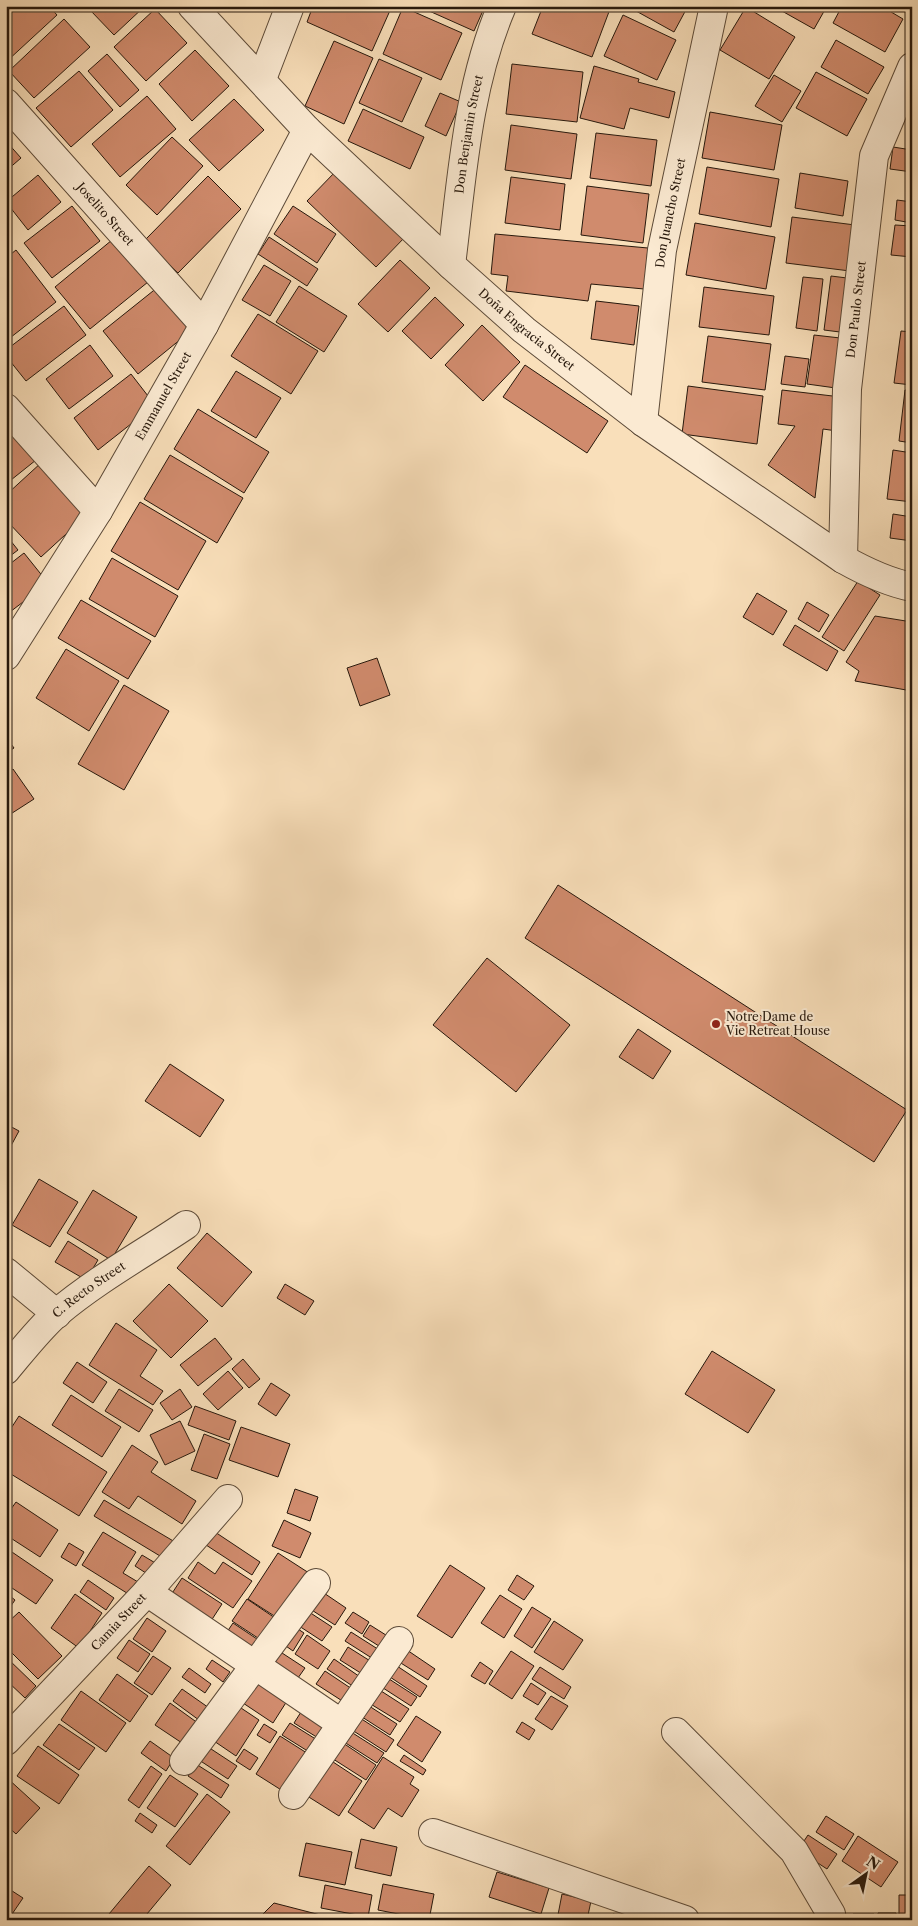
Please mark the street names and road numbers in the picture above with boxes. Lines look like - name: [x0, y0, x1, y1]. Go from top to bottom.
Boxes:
- street label: Don Benjamin Street: [451, 73, 486, 194]
- street label: Don Juancho Street: [652, 156, 689, 269]
- street label: Joselito Street: [72, 178, 138, 249]
- street label: Don Paulo Street: [843, 259, 869, 359]
- street label: Doña Engracia Street: [476, 285, 579, 374]
- street label: Emmanuel Street: [132, 348, 195, 443]
- street label: C. Recto Street: [49, 1258, 128, 1321]
- street label: Camia Street: [88, 1589, 150, 1654]

